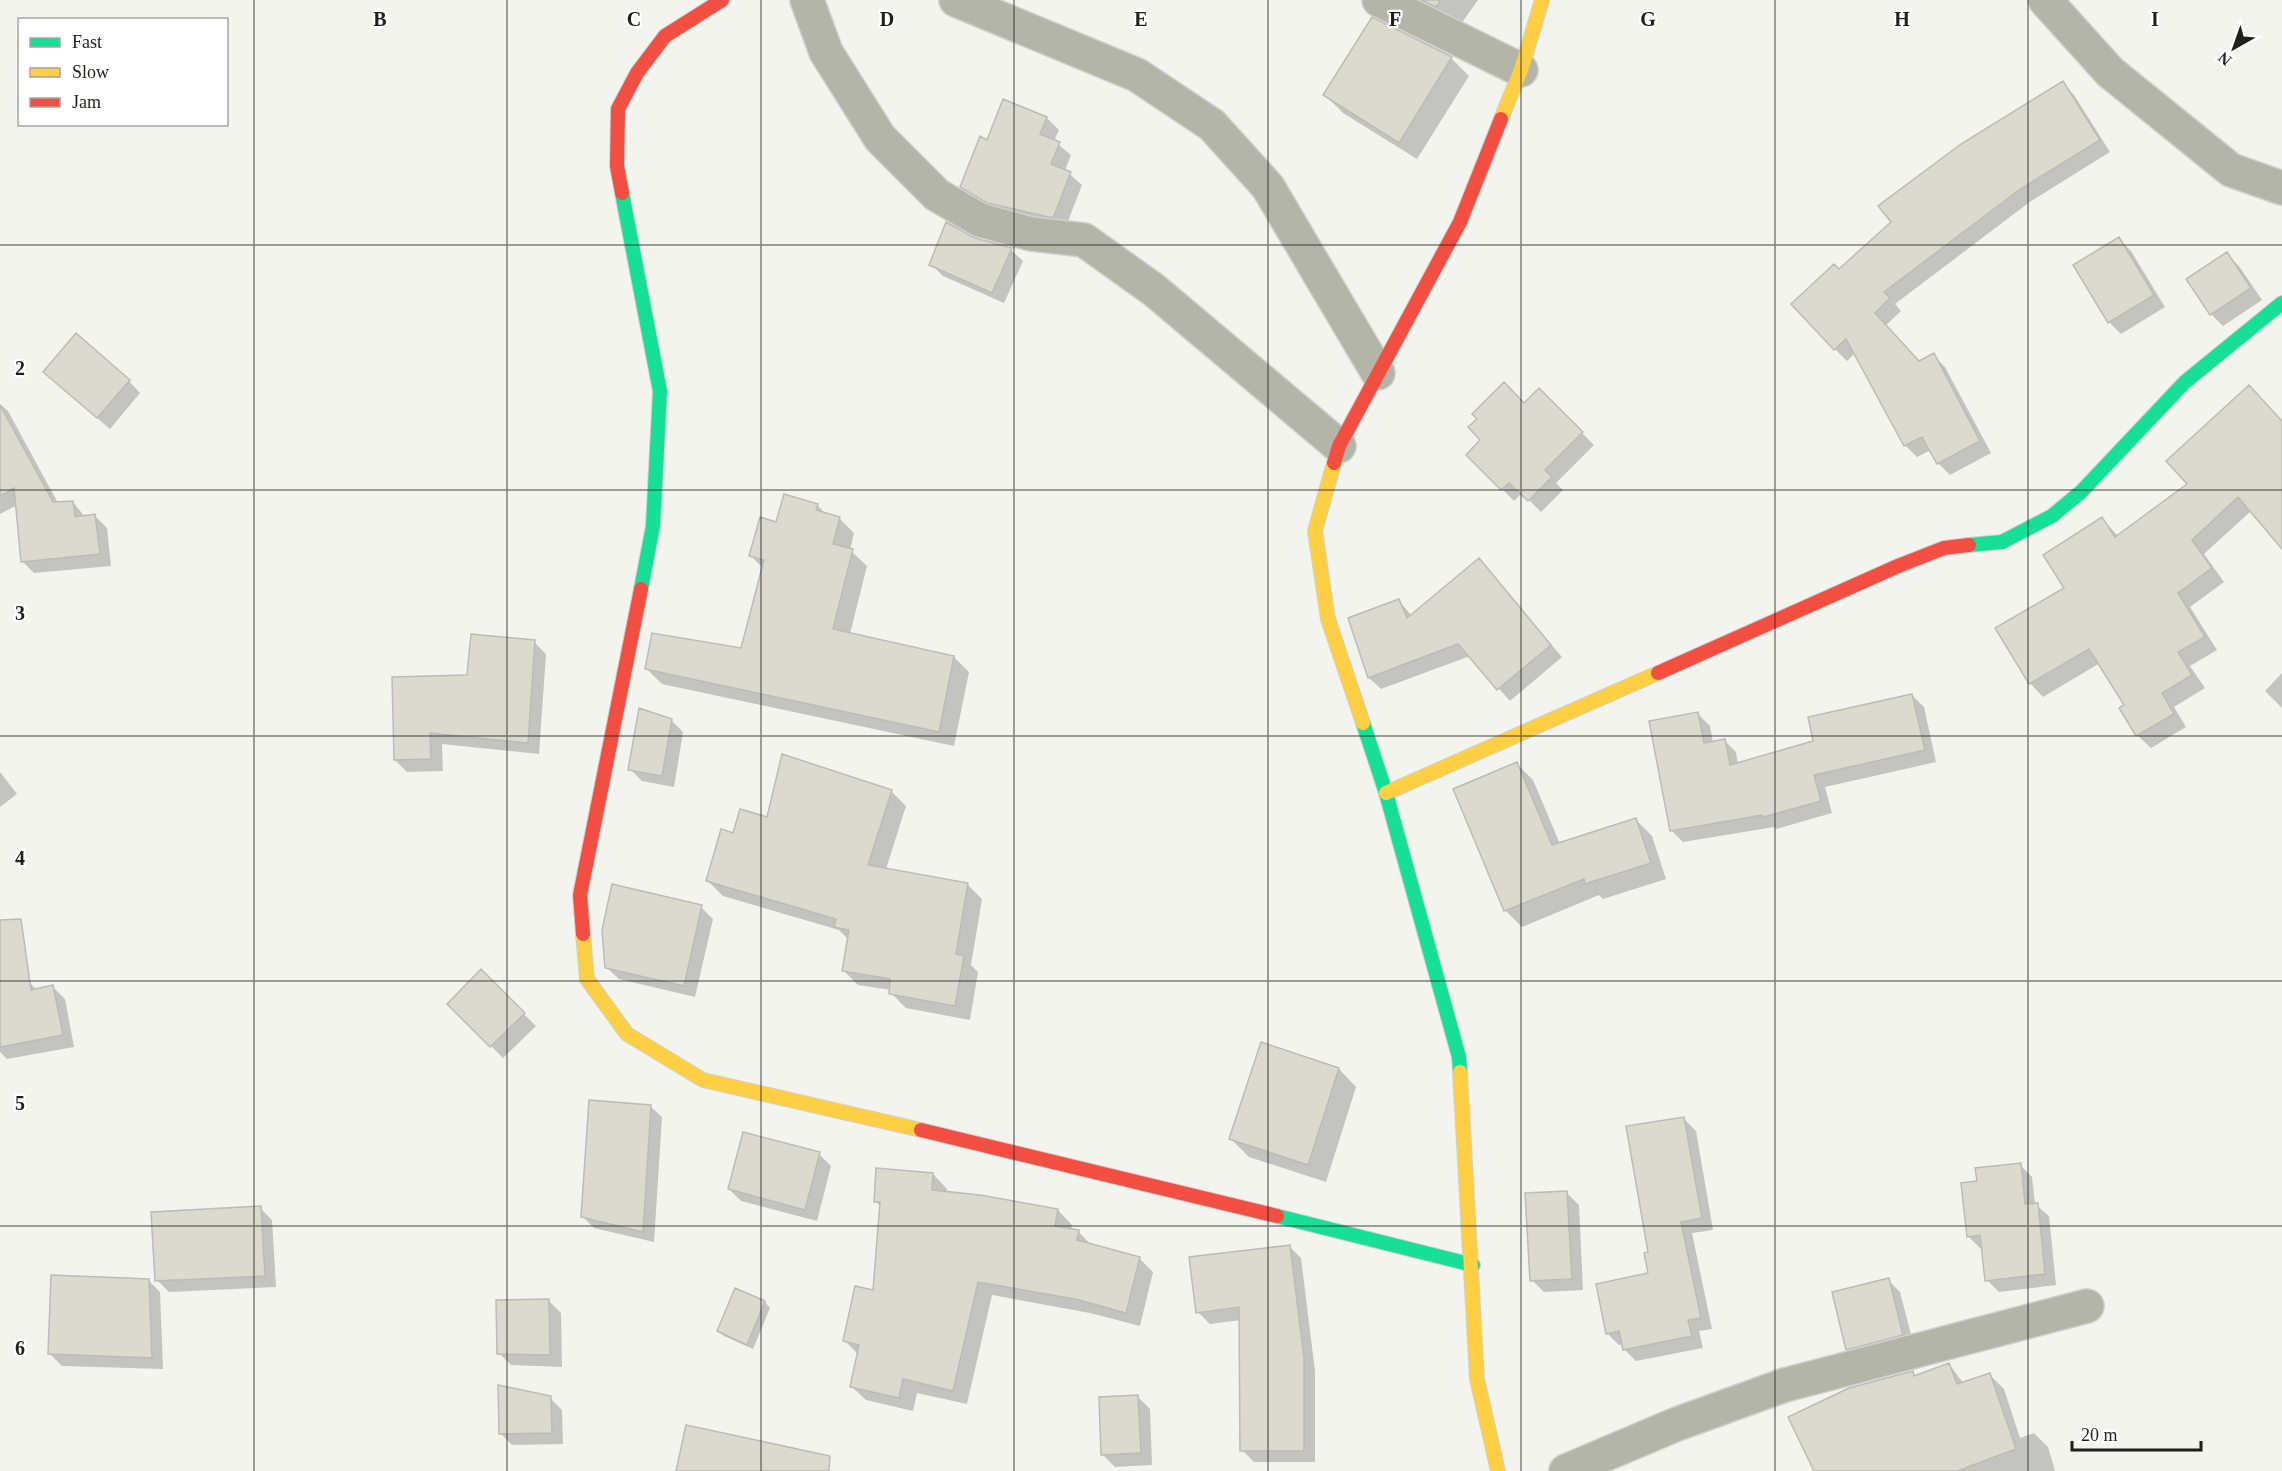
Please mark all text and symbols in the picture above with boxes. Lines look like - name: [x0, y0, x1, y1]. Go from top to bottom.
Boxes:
- text: B: [373, 8, 387, 30]
- text: C: [627, 8, 641, 30]
- text: D: [880, 8, 894, 30]
- text: E: [1134, 8, 1148, 30]
- text: F: [1389, 8, 1401, 30]
- text: G: [1640, 8, 1656, 30]
- text: H: [1894, 8, 1910, 30]
- text: I: [2151, 8, 2159, 30]
- legend: [18, 18, 228, 126]
- north arrow: [2204, 18, 2264, 78]
- text: Fast: [72, 32, 102, 52]
- text: N: [2214, 49, 2235, 69]
- text: Slow: [72, 62, 109, 82]
- text: Jam: [72, 92, 101, 112]
- text: 2: [15, 357, 25, 379]
- text: 3: [15, 602, 25, 624]
- text: 4: [15, 847, 25, 869]
- text: 5: [15, 1092, 25, 1114]
- text: 6: [15, 1337, 25, 1359]
- scale bar: [2072, 1414, 2201, 1452]
- text: 20 m: [2081, 1425, 2118, 1445]

